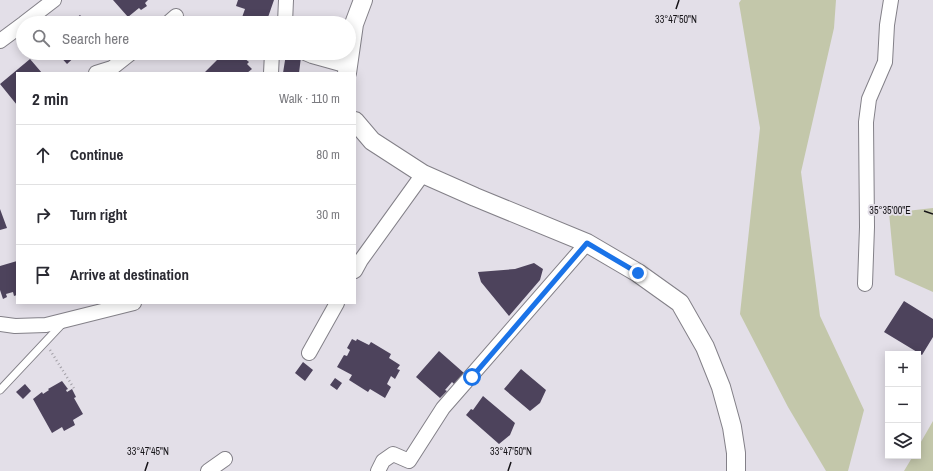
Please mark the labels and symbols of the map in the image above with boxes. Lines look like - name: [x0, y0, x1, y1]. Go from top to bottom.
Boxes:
- text: 33°47'50"N: [655, 13, 697, 26]
- text: 35°35'00"E: [869, 204, 911, 217]
- route end: [629, 264, 647, 282]
- route start: [463, 368, 481, 386]
- text: 33°47'45"N: [127, 445, 169, 458]
- text: 33°47'50"N: [490, 445, 532, 458]

